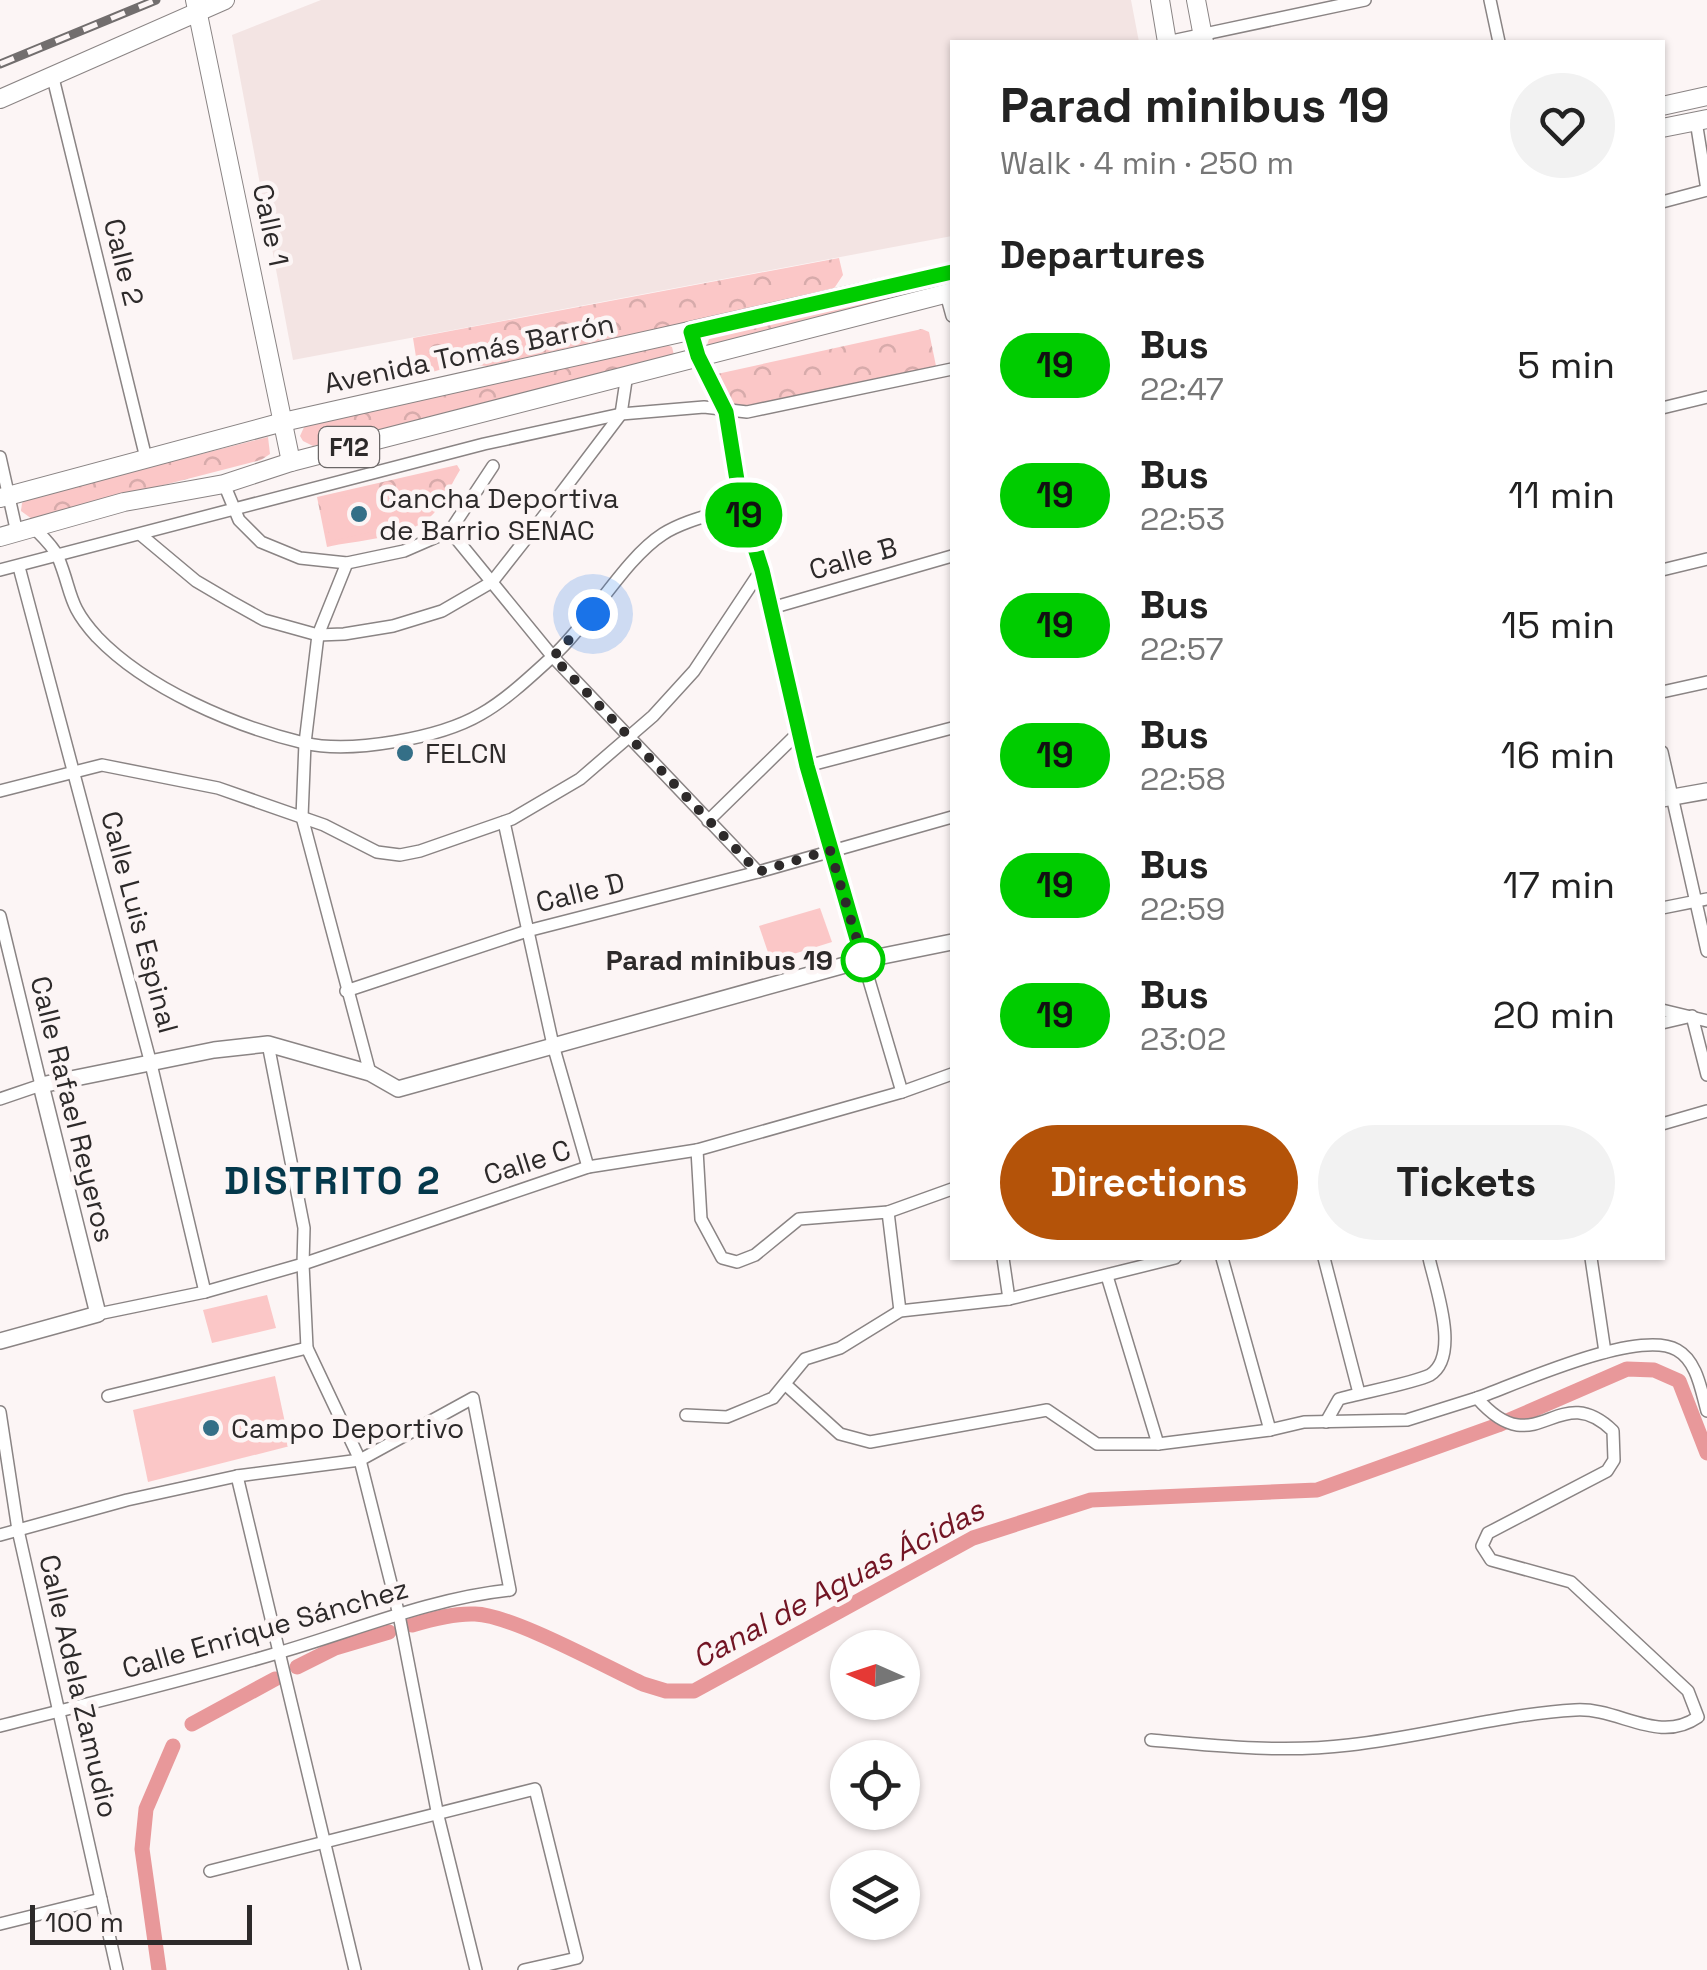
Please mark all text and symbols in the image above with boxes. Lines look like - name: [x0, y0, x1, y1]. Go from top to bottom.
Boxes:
- button: heart: [1510, 73, 1615, 178]
- text: Parad minibus 19: [1000, 75, 1390, 136]
- text: Walk · 4 min · 250 m: [1000, 143, 1294, 183]
- street label: Calle 1: [245, 181, 297, 269]
- street label: Calle 2: [96, 215, 152, 309]
- text: Departures: [1000, 231, 1205, 279]
- street label: Avenida Tomás Barrón: [321, 305, 617, 401]
- text: Bus: [1140, 321, 1209, 369]
- text: 5 min: [1517, 341, 1615, 389]
- text: 19: [1036, 343, 1074, 387]
- text: 22:47: [1140, 369, 1224, 409]
- road number: F12: [319, 427, 379, 467]
- text: Bus: [1140, 451, 1209, 499]
- text: 11 min: [1508, 471, 1615, 519]
- text: 19: [1036, 473, 1074, 517]
- place label: Cancha Deportiva de Barrio SENAC: [379, 480, 619, 548]
- line badge: 19: [699, 482, 789, 548]
- text: 19: [725, 493, 763, 537]
- text: 22:53: [1140, 499, 1225, 539]
- marker: Cancha Deportiva de Barrio SENAC: [348, 503, 370, 525]
- street label: Calle B: [805, 528, 901, 588]
- text: Bus: [1140, 581, 1209, 629]
- your location: [568, 589, 618, 639]
- text: 15 min: [1501, 601, 1615, 649]
- text: 19: [1036, 603, 1074, 647]
- text: 22:57: [1140, 629, 1224, 669]
- text: Bus: [1140, 711, 1209, 759]
- text: 16 min: [1501, 731, 1615, 779]
- text: 19: [1036, 733, 1074, 777]
- place label: FELCN: [425, 735, 507, 771]
- marker: FELCN: [394, 742, 416, 764]
- text: 22:58: [1140, 759, 1226, 799]
- street label: Calle Luis Espinal: [93, 807, 187, 1037]
- text: Bus: [1140, 841, 1209, 889]
- text: 17 min: [1503, 861, 1615, 909]
- text: 19: [1036, 863, 1074, 907]
- street label: Calle D: [532, 864, 628, 920]
- text: 22:59: [1140, 889, 1225, 929]
- marker: Parad minibus 19: [842, 939, 884, 981]
- place label: Parad minibus 19: [606, 942, 833, 978]
- text: Bus: [1140, 971, 1209, 1019]
- street label: Calle Rafael Reyeros: [23, 972, 123, 1246]
- text: 20 min: [1493, 991, 1615, 1039]
- text: 19: [1036, 993, 1074, 1037]
- text: 23:02: [1140, 1019, 1226, 1059]
- button: Directions: [1000, 1125, 1298, 1240]
- button: Tickets: [1318, 1125, 1615, 1240]
- street label: Calle C: [479, 1131, 575, 1193]
- district label: DISTRITO 2: [224, 1157, 442, 1205]
- place label: Campo Deportivo: [231, 1410, 464, 1446]
- marker: Campo Deportivo: [200, 1417, 222, 1439]
- water label: Canal de Aguas Ácidas: [685, 1490, 991, 1677]
- street label: Calle Adela Zamudio: [31, 1551, 127, 1821]
- street label: Calle Enrique Sánchez: [118, 1570, 412, 1686]
- north arrow: [830, 1630, 920, 1720]
- map controls: [830, 1630, 920, 1940]
- button: locate: [830, 1740, 920, 1830]
- button: layers: [830, 1850, 920, 1940]
- scale bar: [30, 1900, 252, 1944]
- text: 100 m: [45, 1904, 124, 1940]

